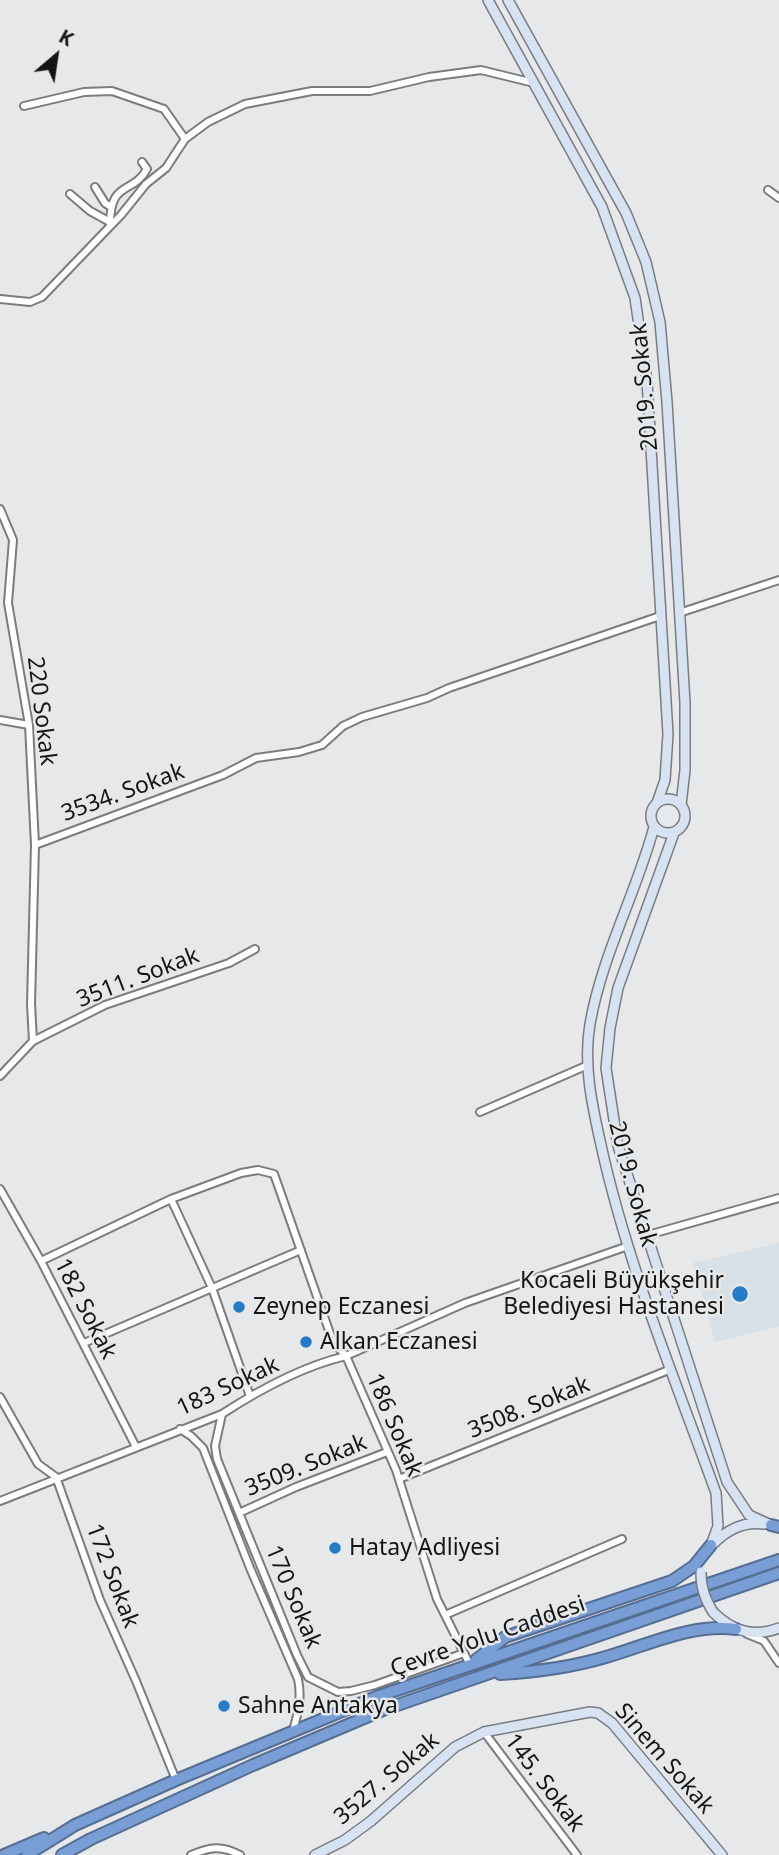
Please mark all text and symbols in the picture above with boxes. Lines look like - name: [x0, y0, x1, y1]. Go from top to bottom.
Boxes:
- north arrow: [21, 21, 91, 91]
- text: K: [54, 23, 78, 52]
- street label: 2019. Sokak: [626, 322, 664, 452]
- street label: 220 Sokak: [21, 655, 61, 767]
- street label: 3534. Sokak: [58, 758, 188, 828]
- street label: 3511. Sokak: [73, 942, 203, 1014]
- street label: 2019. Sokak: [602, 1118, 662, 1250]
- street label: 182 Sokak: [48, 1254, 122, 1364]
- place label: Kocaeli Büyükşehir Belediyesi Hastanesi: [503, 1267, 724, 1321]
- marker: Kocaeli Büyükşehir Belediyesi Hastanesi: [730, 1284, 750, 1304]
- place label: Zeynep Eczanesi: [253, 1293, 429, 1321]
- marker: Zeynep Eczanesi: [231, 1299, 247, 1315]
- place label: Alkan Eczanesi: [320, 1328, 478, 1356]
- marker: Alkan Eczanesi: [298, 1334, 314, 1350]
- street label: 183 Sokak: [173, 1351, 283, 1423]
- street label: 186 Sokak: [360, 1369, 428, 1481]
- street label: 3508. Sokak: [464, 1371, 594, 1445]
- street label: 3509. Sokak: [241, 1429, 371, 1503]
- street label: 172 Sokak: [80, 1520, 144, 1632]
- place label: Hatay Adliyesi: [349, 1534, 500, 1562]
- marker: Hatay Adliyesi: [327, 1540, 343, 1556]
- street label: 170 Sokak: [259, 1541, 327, 1653]
- street label: Çevre Yolu Caddesi: [387, 1591, 589, 1683]
- place label: Sahne Antakya: [238, 1692, 398, 1720]
- marker: Sahne Antakya: [216, 1698, 232, 1714]
- street label: Sinem Sokak: [609, 1698, 719, 1820]
- street label: 3527. Sokak: [329, 1727, 445, 1831]
- street label: 145. Sokak: [498, 1729, 590, 1837]

